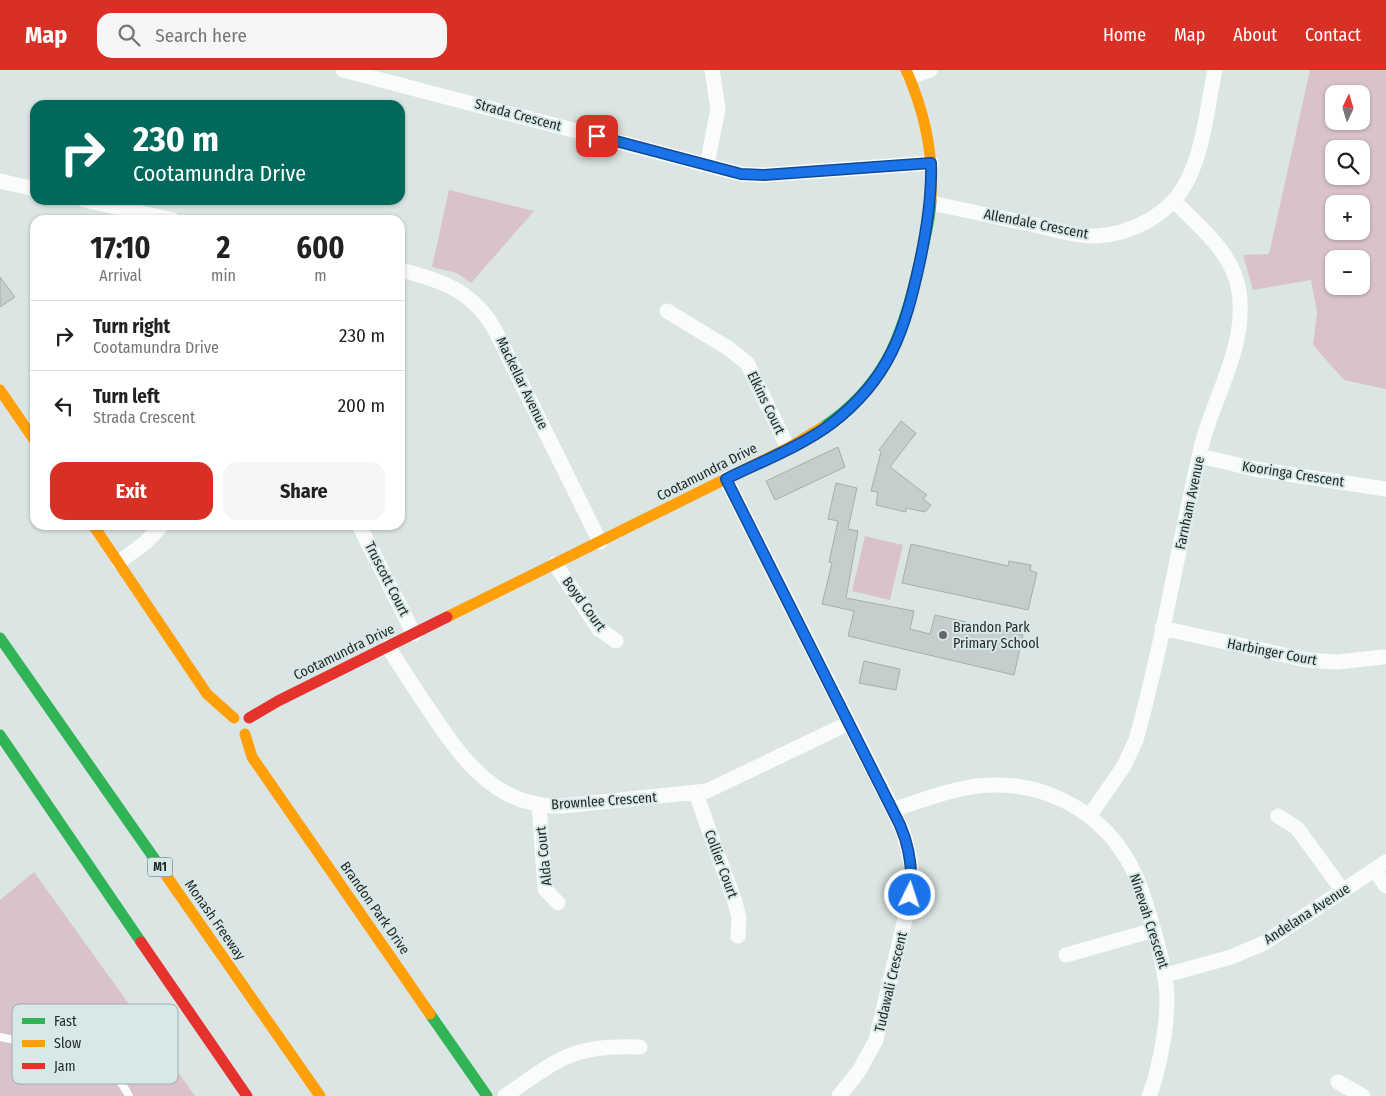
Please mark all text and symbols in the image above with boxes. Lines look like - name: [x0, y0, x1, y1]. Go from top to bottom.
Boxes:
- search box: [97, 13, 447, 58]
- text: Map: [25, 21, 67, 49]
- icon: search: [115, 21, 143, 49]
- text: Search here: [155, 24, 247, 47]
- text: Home: [1103, 24, 1146, 46]
- text: Map: [1174, 24, 1205, 46]
- text: About: [1233, 24, 1277, 46]
- text: Contact: [1305, 24, 1361, 46]
- north arrow: [1325, 85, 1370, 130]
- map controls: [1325, 85, 1370, 295]
- street label: Strada Crescent: [473, 95, 564, 135]
- pin: [576, 115, 618, 157]
- text: 230 m: [133, 118, 219, 160]
- icon: right: [50, 120, 115, 185]
- icon: arrive: [583, 122, 611, 150]
- button: search: [1325, 140, 1370, 185]
- text: Cootamundra Drive: [133, 160, 306, 187]
- button: +: [1325, 195, 1370, 240]
- street label: Allendale Crescent: [982, 206, 1090, 243]
- text: 17:10: [90, 230, 151, 266]
- text: 2: [217, 230, 230, 266]
- text: 600: [296, 230, 345, 266]
- button: −: [1325, 250, 1370, 295]
- text: Arrival: [99, 266, 142, 285]
- text: min: [211, 266, 236, 285]
- text: m: [314, 266, 327, 285]
- text: Turn right: [93, 315, 170, 338]
- icon: right: [50, 322, 78, 350]
- text: 230 m: [339, 324, 385, 347]
- street label: Mackellar Avenue: [492, 334, 552, 432]
- text: Cootamundra Drive: [93, 338, 219, 357]
- street label: Elkins Court: [743, 369, 789, 438]
- text: Turn left: [93, 385, 160, 408]
- icon: left: [50, 392, 78, 420]
- text: 200 m: [338, 394, 385, 417]
- text: Strada Crescent: [93, 408, 195, 427]
- street label: Cootamundra Drive: [654, 439, 760, 505]
- street label: Farnham Avenue: [1172, 455, 1208, 551]
- street label: Kooringa Crescent: [1241, 458, 1346, 491]
- button: Exit: [50, 462, 213, 520]
- button: Share: [223, 462, 385, 520]
- street label: Truscott Court: [361, 539, 413, 619]
- street label: Boyd Court: [559, 574, 610, 635]
- place label: Brandon Park Primary School: [953, 619, 1040, 652]
- street label: Cootamundra Drive: [291, 620, 397, 684]
- marker: Brandon Park Primary School: [937, 629, 949, 641]
- street label: Harbinger Court: [1226, 635, 1319, 669]
- street label: Brownlee Crescent: [551, 789, 658, 813]
- street label: Alda Court: [532, 825, 556, 887]
- street label: Collier Court: [701, 828, 741, 901]
- road number: M1: [148, 858, 172, 876]
- street label: Brandon Park Drive: [337, 858, 413, 958]
- position arrow: [883, 868, 935, 920]
- street label: Ninevah Crescent: [1126, 871, 1172, 971]
- street label: Monash Freeway: [181, 877, 249, 964]
- street label: Andelana Avenue: [1261, 880, 1353, 948]
- street label: Tudawali Crescent: [871, 930, 911, 1034]
- legend: [12, 1004, 178, 1084]
- text: Fast: [54, 1013, 77, 1030]
- text: Slow: [54, 1035, 81, 1052]
- text: Jam: [54, 1058, 75, 1075]

